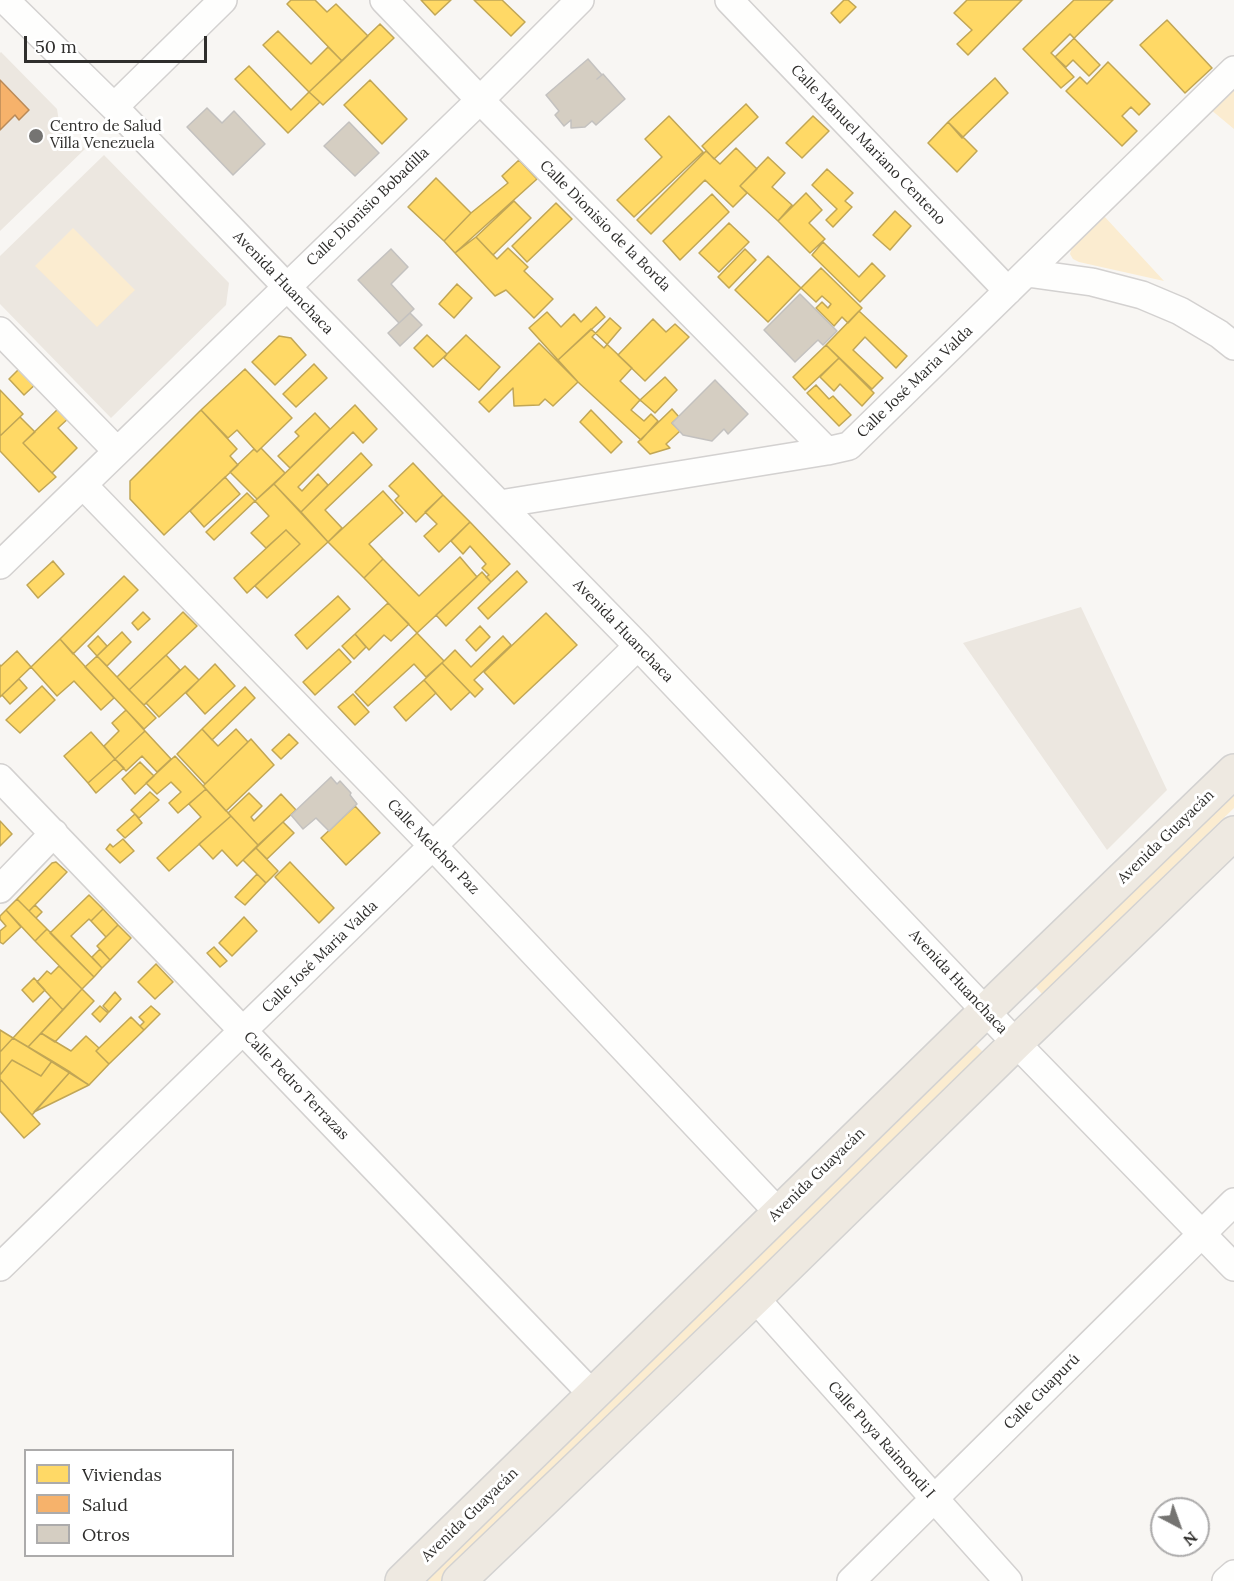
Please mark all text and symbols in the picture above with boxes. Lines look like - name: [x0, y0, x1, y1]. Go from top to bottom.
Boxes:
- scale bar: [27, 24, 210, 62]
- text: 50 m: [35, 35, 77, 58]
- street label: Calle Manuel Mariano Centeno: [787, 61, 949, 229]
- place label: Centro de Salud Villa Venezuela: [50, 118, 162, 153]
- marker: Centro de Salud Villa Venezuela: [27, 127, 45, 145]
- street label: Calle Dionisio Bobadilla: [303, 144, 433, 270]
- street label: Calle Dionisio de la Borda: [536, 157, 674, 295]
- street label: Avenida Huanchaca: [229, 228, 337, 338]
- street label: Calle José Maria Valda: [853, 322, 977, 442]
- street label: Avenida Huanchaca: [569, 576, 677, 686]
- street label: Avenida Guayacán: [1114, 786, 1218, 888]
- street label: Calle Melchor Paz: [383, 796, 483, 898]
- street label: Calle José Maria Valda: [258, 897, 382, 1017]
- street label: Avenida Huanchaca: [905, 926, 1011, 1038]
- street label: Calle Pedro Terrazas: [240, 1028, 352, 1144]
- street label: Avenida Guayacán: [765, 1124, 869, 1226]
- street label: Calle Guapurú: [1000, 1350, 1084, 1434]
- street label: Calle Puya Raimondi I: [824, 1378, 938, 1502]
- legend: [24, 1449, 234, 1557]
- text: Viviendas: [82, 1463, 162, 1486]
- street label: Avenida Guayacán: [418, 1464, 522, 1566]
- text: Salud: [82, 1493, 128, 1516]
- north arrow: [1150, 1497, 1210, 1557]
- text: Otros: [82, 1523, 130, 1546]
- text: N: [1179, 1527, 1202, 1551]

